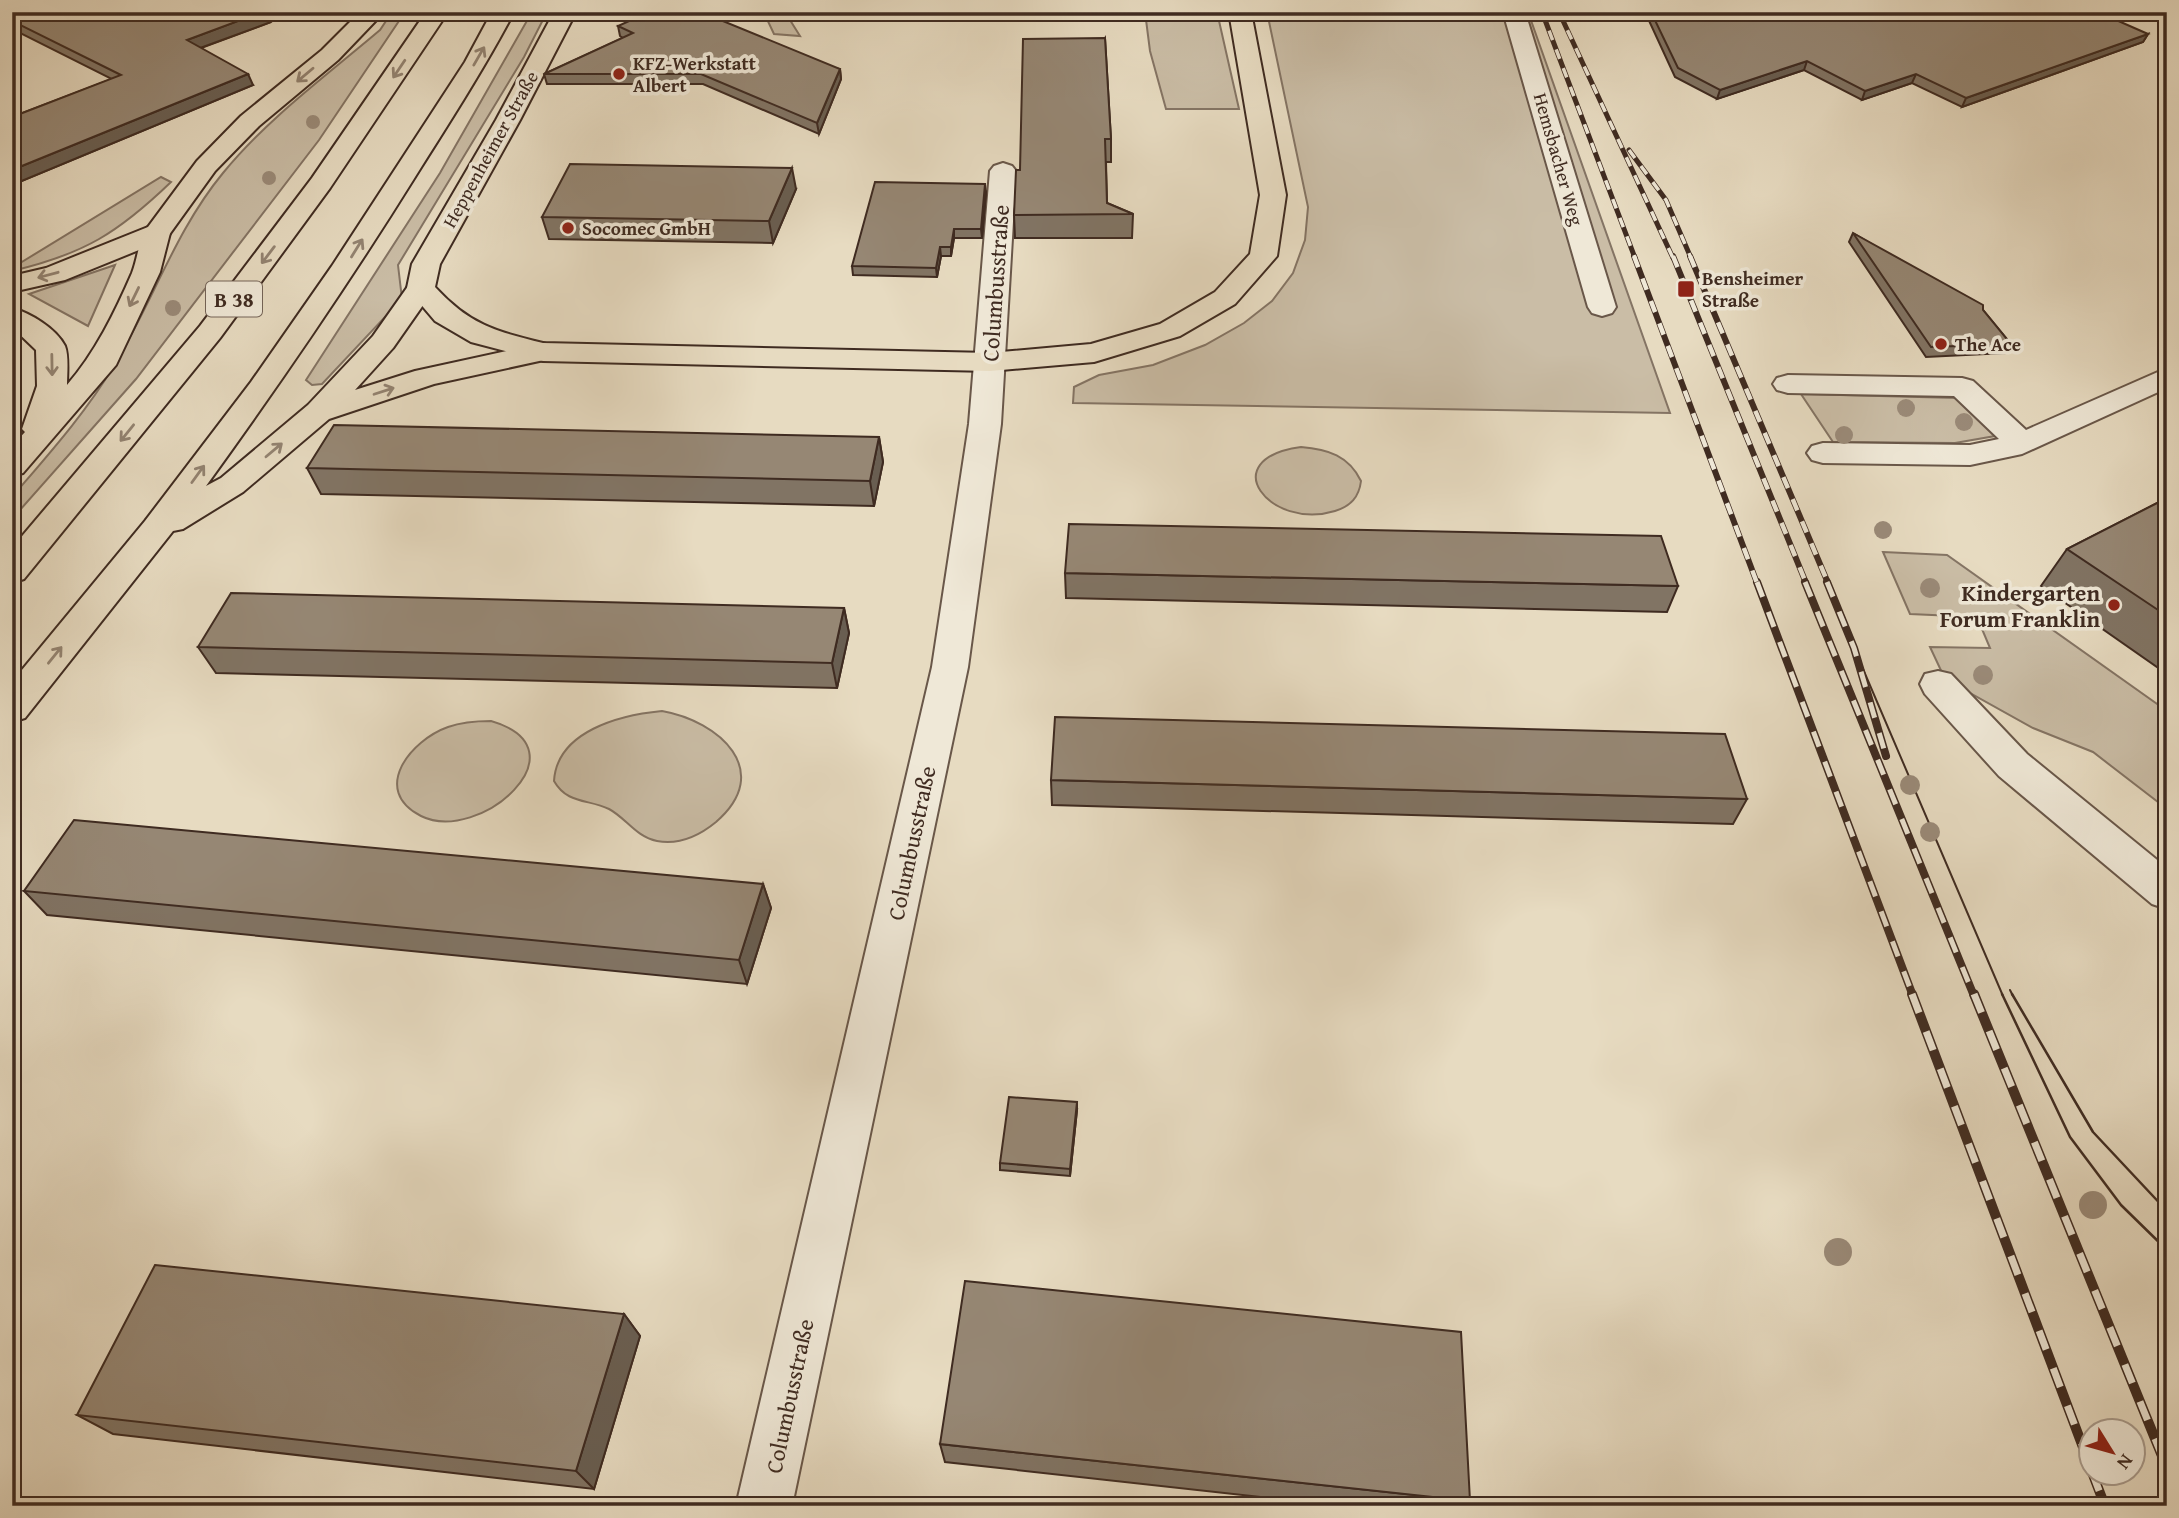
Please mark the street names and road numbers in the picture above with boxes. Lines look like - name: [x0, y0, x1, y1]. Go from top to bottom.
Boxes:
- street label: Heppenheimer Straße: [435, 65, 545, 233]
- street label: Hemsbacher Weg: [1527, 89, 1591, 229]
- street label: Columbusstraße: [973, 204, 1017, 362]
- road number: B 38: [206, 282, 262, 316]
- street label: Columbusstraße: [879, 763, 943, 923]
- street label: Columbusstraße: [757, 1316, 821, 1476]

